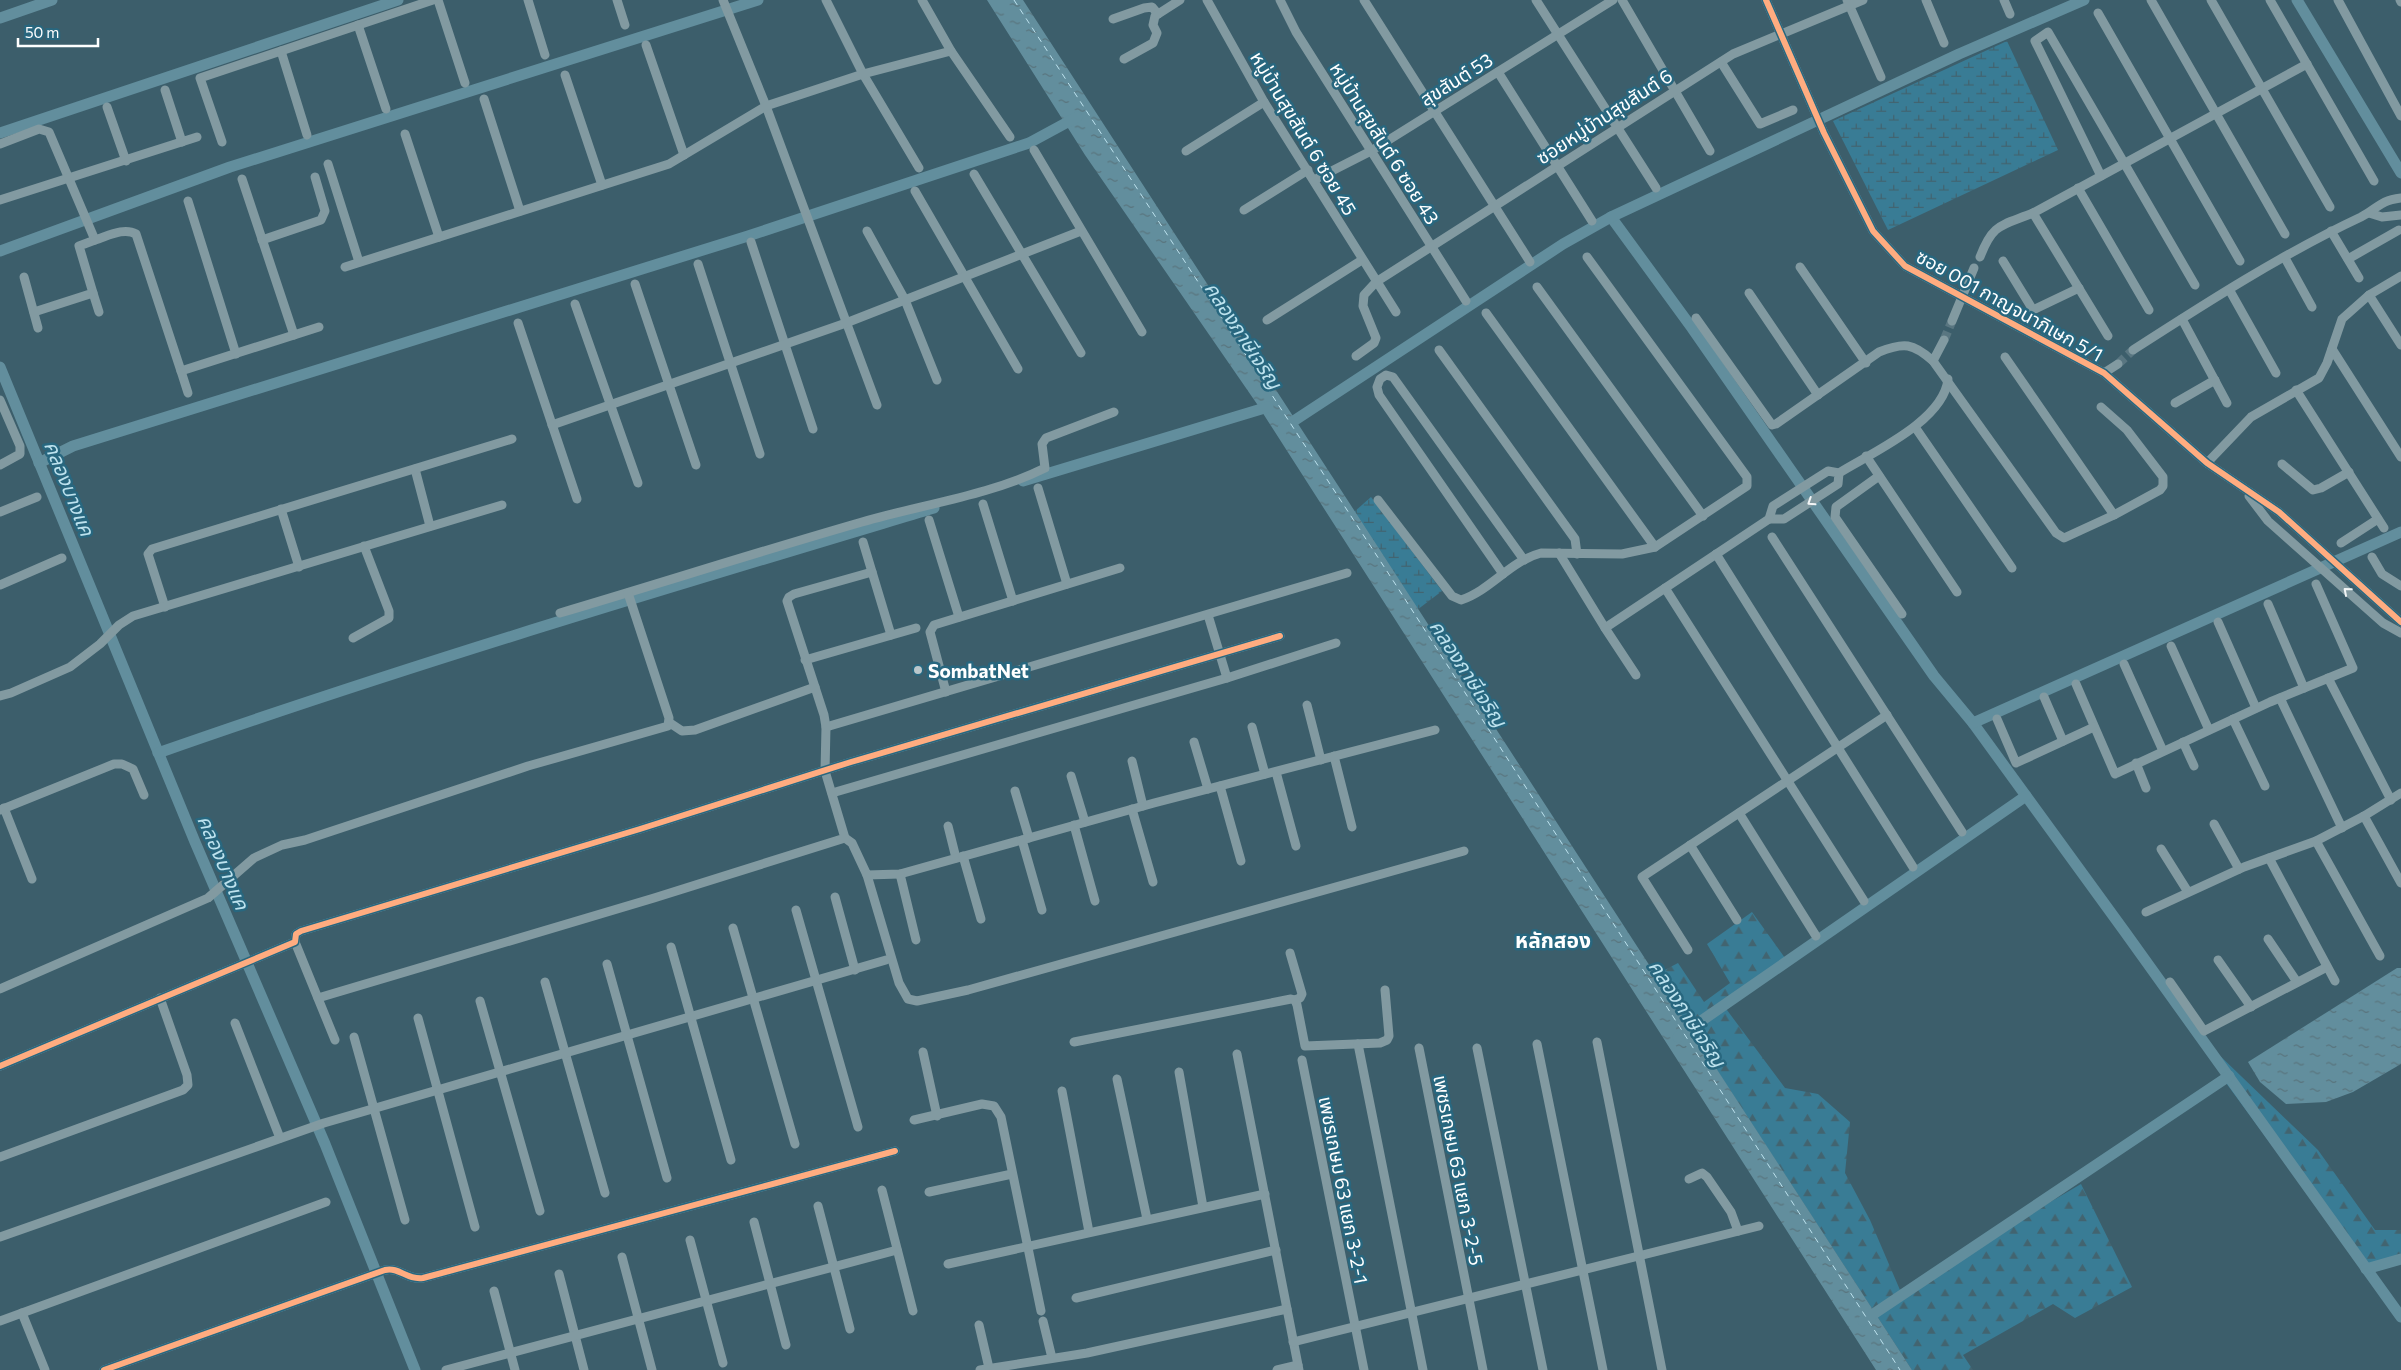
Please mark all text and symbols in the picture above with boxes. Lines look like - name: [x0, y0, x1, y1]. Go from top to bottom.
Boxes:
- scale bar: [18, 15, 98, 47]
- text: 50 m: [25, 23, 59, 41]
- street label: หมู่บ้านสุขสันต์ 6 ซอย 45: [1244, 47, 1362, 220]
- street label: สุขสันต์ 53: [1415, 48, 1497, 111]
- street label: หมู่บ้านสุขสันต์ 6 ซอย 43: [1324, 58, 1444, 229]
- street label: ซอยหมู่บ้านสุขสันต์ 6: [1532, 63, 1677, 170]
- street label: ซอย 001 กาญจนาภิเษก 5/1: [1913, 244, 2107, 366]
- water label: คลองภาษีเจริญ: [1200, 277, 1288, 395]
- water label: คลองบางแค: [40, 437, 100, 540]
- one-way arrow: [1807, 495, 1816, 505]
- one-way arrow: [2343, 588, 2352, 597]
- water label: คลองภาษีเจริญ: [1425, 615, 1513, 733]
- place label: SombatNet: [928, 659, 1029, 682]
- marker: SombatNet: [912, 664, 924, 676]
- water label: คลองบางแค: [193, 811, 255, 914]
- district label: หลักสอง: [1515, 927, 1591, 952]
- water label: คลองภาษีเจริญ: [1644, 955, 1732, 1073]
- street label: เพชรเกษม 63 แยก 3-2-5: [1429, 1073, 1489, 1267]
- street label: เพชรเกษม 63 แยก 3-2-1: [1315, 1094, 1373, 1286]

